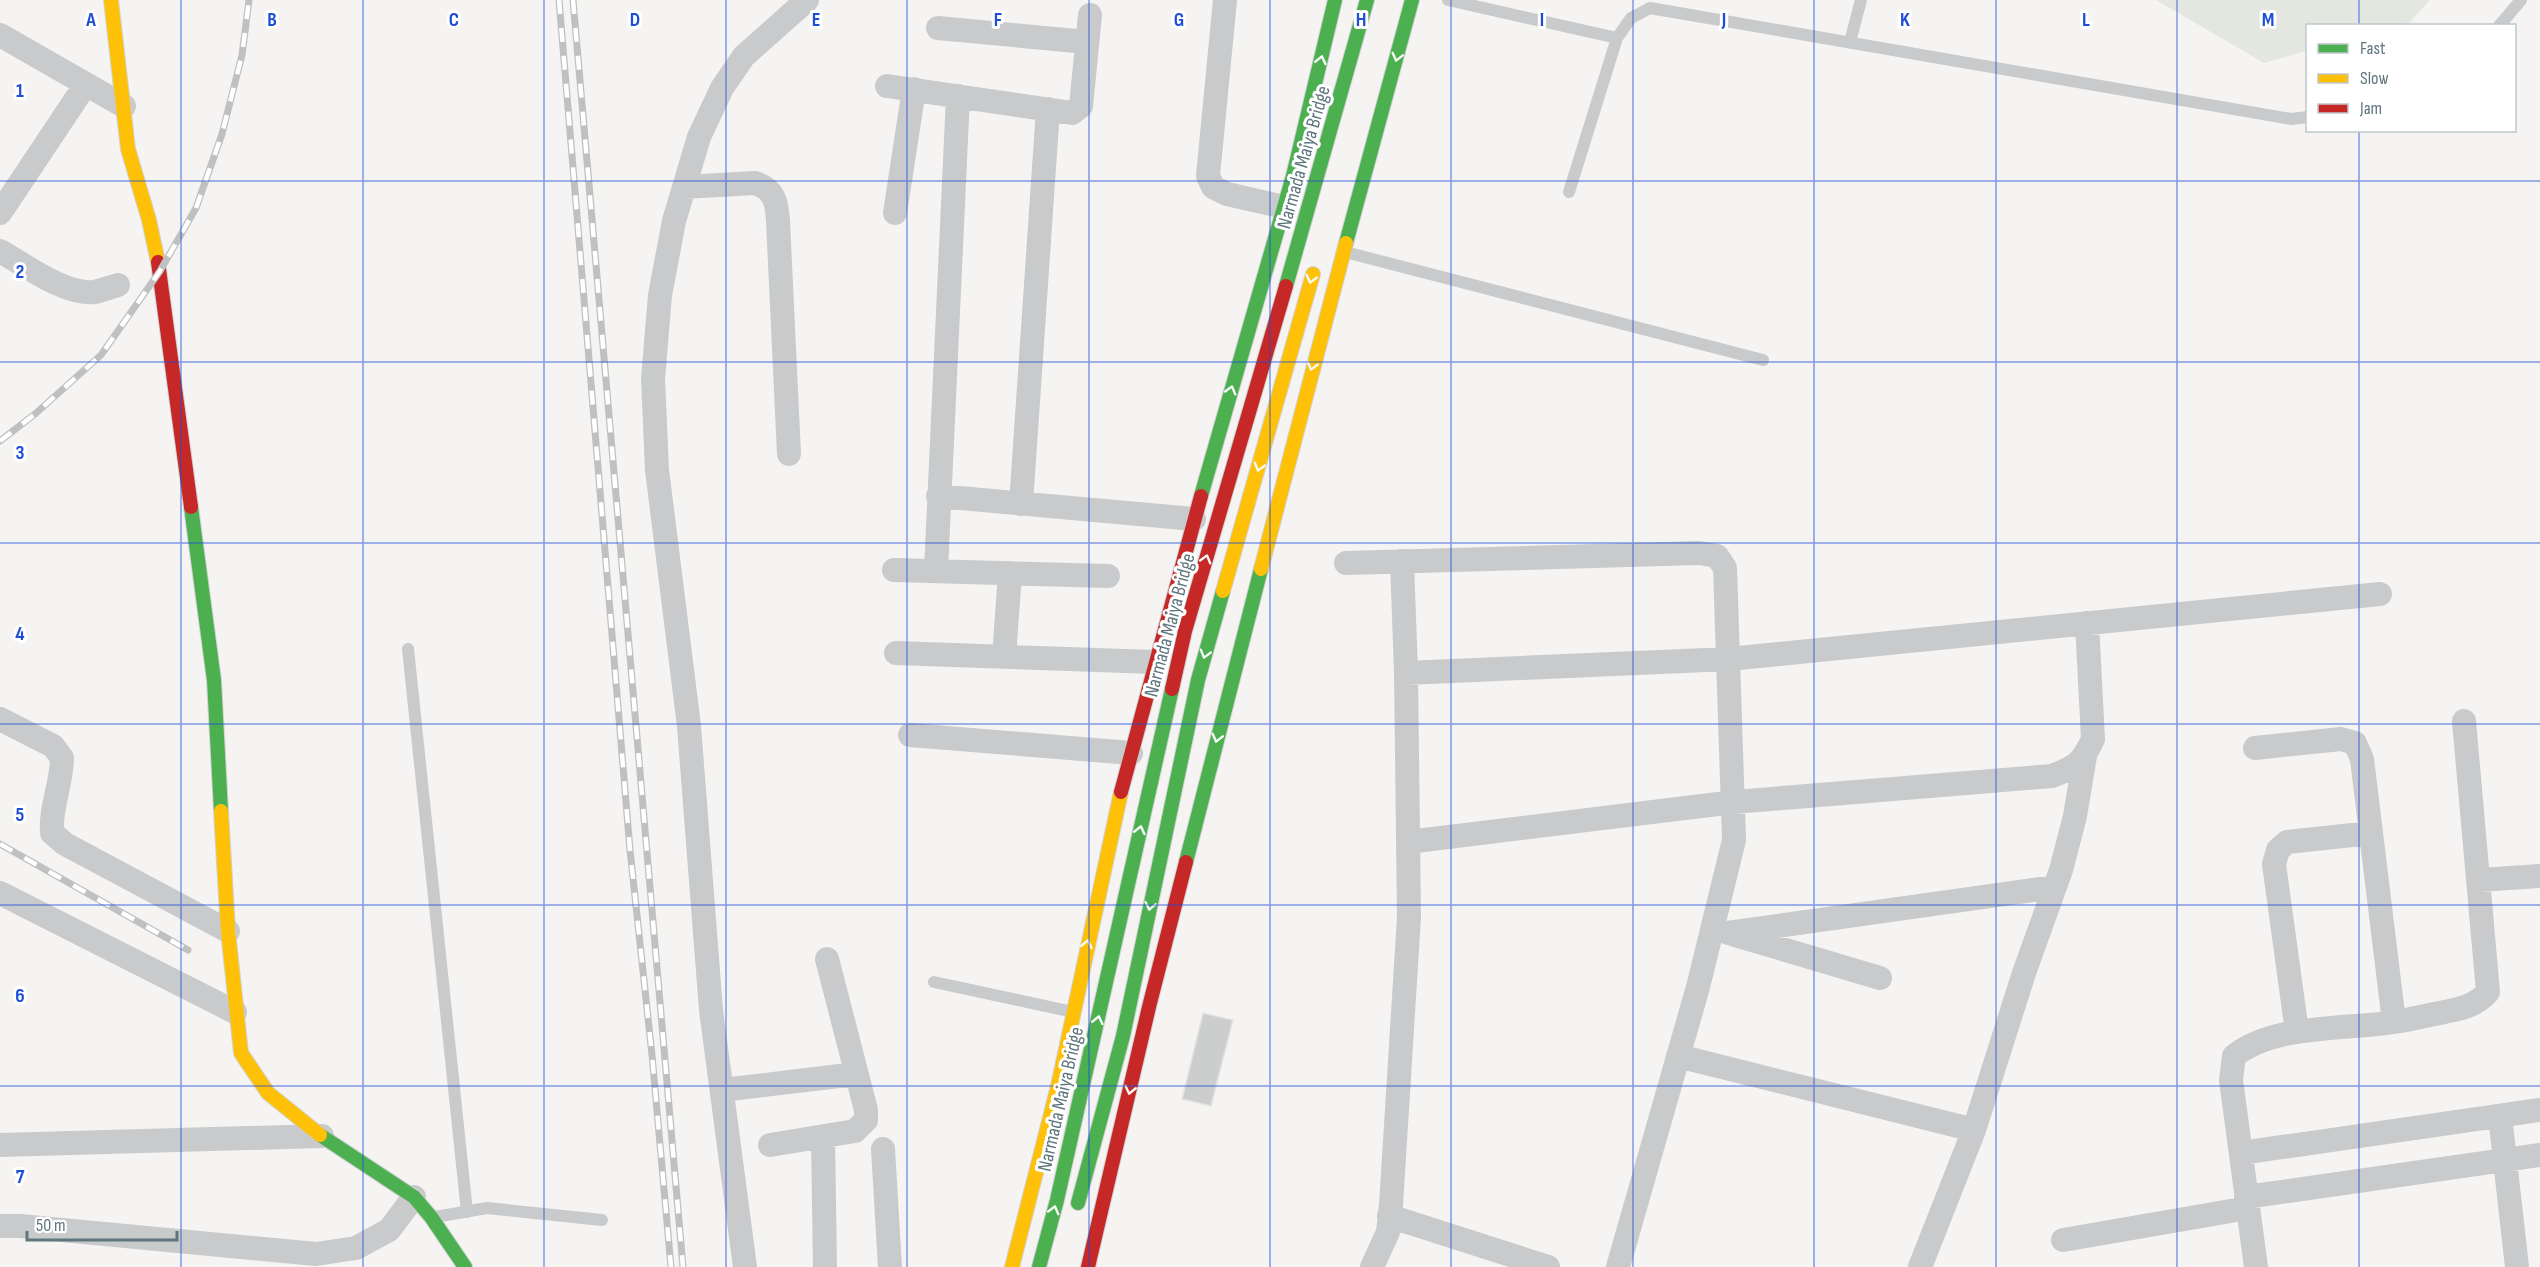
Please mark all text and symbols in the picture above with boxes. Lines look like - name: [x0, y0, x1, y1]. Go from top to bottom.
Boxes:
- text: A: [85, 8, 96, 32]
- text: B: [267, 8, 277, 32]
- text: C: [449, 8, 459, 32]
- text: D: [630, 8, 640, 32]
- text: E: [812, 8, 820, 32]
- text: F: [994, 8, 1002, 32]
- text: G: [1174, 8, 1184, 32]
- text: H: [1356, 8, 1366, 32]
- text: I: [1540, 8, 1544, 32]
- text: J: [1721, 8, 1726, 32]
- text: K: [1900, 8, 1910, 32]
- text: L: [2082, 8, 2090, 32]
- text: M: [2262, 8, 2274, 32]
- legend: [2306, 24, 2516, 132]
- text: Fast: [2360, 38, 2386, 59]
- one-way arrow: [1392, 51, 1405, 61]
- one-way arrow: [1314, 55, 1327, 65]
- text: Slow: [2360, 68, 2389, 89]
- text: 1: [16, 79, 24, 103]
- street label: Narmada Maiya Bridge: [1272, 83, 1336, 232]
- text: Jam: [2359, 98, 2382, 119]
- text: 2: [16, 260, 24, 284]
- one-way arrow: [1306, 273, 1318, 284]
- one-way arrow: [1307, 361, 1320, 371]
- one-way arrow: [1224, 385, 1236, 396]
- text: 3: [16, 441, 25, 465]
- one-way arrow: [1253, 462, 1266, 472]
- street label: Narmada Maiya Bridge: [1139, 551, 1201, 700]
- one-way arrow: [1199, 554, 1211, 565]
- text: 4: [15, 622, 25, 646]
- one-way arrow: [1200, 649, 1212, 659]
- one-way arrow: [1212, 733, 1225, 743]
- text: 5: [16, 803, 25, 827]
- one-way arrow: [1133, 825, 1146, 835]
- one-way arrow: [1144, 901, 1157, 911]
- one-way arrow: [1080, 939, 1093, 949]
- text: 6: [15, 984, 25, 1008]
- one-way arrow: [1090, 1016, 1103, 1026]
- street label: Narmada Maiya Bridge: [1033, 1025, 1089, 1174]
- one-way arrow: [1124, 1085, 1137, 1095]
- text: 7: [16, 1165, 25, 1189]
- scale bar: [27, 1204, 177, 1242]
- one-way arrow: [1047, 1206, 1060, 1216]
- text: 50 m: [36, 1215, 66, 1236]

